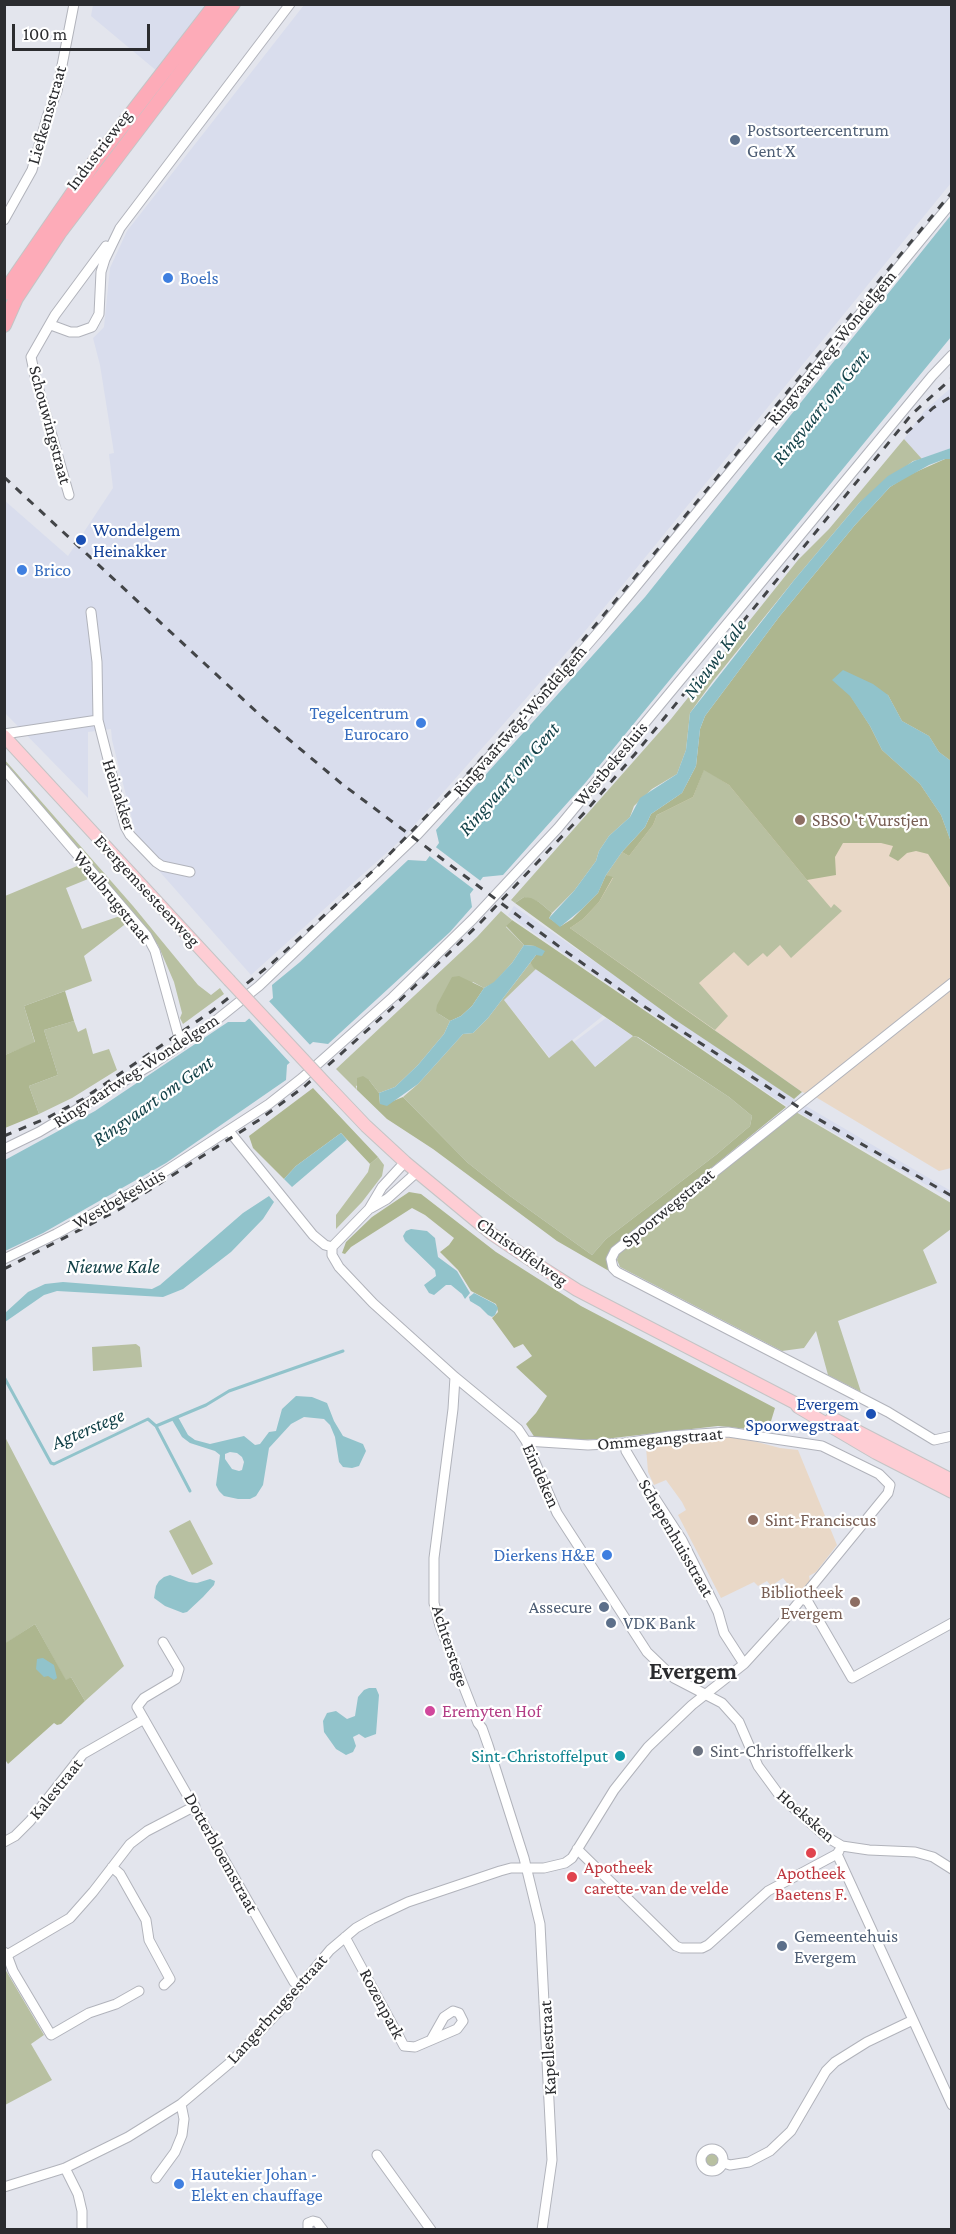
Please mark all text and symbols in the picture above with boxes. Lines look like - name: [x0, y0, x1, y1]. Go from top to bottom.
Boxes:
- scale bar: [15, 12, 153, 50]
- text: 100 m: [23, 24, 67, 44]
- street label: Liefkensstraat: [23, 63, 71, 167]
- street label: Industrieweg: [62, 105, 136, 195]
- place label: Postsorteercentrum Gent X: [747, 119, 889, 162]
- marker: Postsorteercentrum Gent X: [728, 133, 742, 147]
- street label: Ringvaartweg-Wondelgem: [763, 266, 901, 430]
- place label: Boels: [180, 267, 218, 289]
- marker: Boels: [161, 271, 175, 285]
- water label: Ringvaart om Gent: [767, 344, 875, 470]
- street label: Schouwingstraat: [24, 363, 76, 487]
- place label: Wondelgem Heinakker: [93, 519, 180, 562]
- marker: Wondelgem Heinakker: [74, 533, 88, 547]
- place label: Brico: [34, 559, 71, 581]
- marker: Brico: [15, 563, 29, 577]
- water label: Nieuwe Kale: [678, 614, 752, 704]
- street label: Ringvaartweg-Wondelgem: [448, 641, 592, 801]
- place label: Tegelcentrum Eurocaro: [309, 702, 409, 744]
- marker: Tegelcentrum Eurocaro: [414, 716, 428, 730]
- water label: Ringvaart om Gent: [453, 717, 565, 841]
- street label: Westbekesluis: [570, 717, 652, 811]
- street label: Heinakker: [97, 757, 141, 833]
- place label: SBSO 't Vurstjen: [812, 809, 928, 831]
- marker: SBSO 't Vurstjen: [793, 813, 807, 827]
- street label: Evergemsesteenweg: [89, 830, 205, 952]
- street label: Waalbrugstraat: [68, 846, 156, 948]
- street label: Ringvaartweg-Wondelgem: [49, 1009, 223, 1133]
- water label: Ringvaart om Gent: [88, 1050, 218, 1152]
- street label: Westbekesluis: [69, 1164, 169, 1234]
- street label: Spoorwegstraat: [617, 1164, 719, 1252]
- street label: Christoffelweg: [472, 1213, 572, 1291]
- water label: Nieuwe Kale: [66, 1255, 160, 1279]
- place label: Evergem Spoorwegstraat: [746, 1393, 859, 1436]
- water label: Agterstege: [48, 1403, 128, 1455]
- marker: Evergem Spoorwegstraat: [864, 1407, 878, 1421]
- street label: Ommegangstraat: [596, 1423, 724, 1455]
- street label: Eindeken: [517, 1441, 565, 1511]
- street label: Schepenhuisstraat: [633, 1475, 719, 1601]
- place label: Sint-Franciscus: [765, 1509, 876, 1531]
- marker: Sint-Franciscus: [746, 1513, 760, 1527]
- place label: Dierkens H&E: [494, 1544, 595, 1566]
- marker: Dierkens H&E: [600, 1548, 614, 1562]
- place label: Bibliotheek Evergem: [761, 1581, 843, 1624]
- marker: Bibliotheek Evergem: [848, 1595, 862, 1609]
- place label: Assecure: [529, 1596, 592, 1618]
- marker: Assecure: [597, 1600, 611, 1614]
- street label: Achterstege: [427, 1602, 473, 1690]
- place label: VDK Bank: [623, 1612, 695, 1634]
- marker: VDK Bank: [604, 1616, 618, 1630]
- district label: Evergem: [649, 1658, 737, 1686]
- place label: Eremyten Hof: [442, 1700, 541, 1722]
- marker: Eremyten Hof: [423, 1704, 437, 1718]
- place label: Sint-Christoffelkerk: [710, 1740, 853, 1762]
- marker: Sint-Christoffelkerk: [691, 1744, 705, 1758]
- place label: Sint-Christoffelput: [471, 1745, 608, 1767]
- marker: Sint-Christoffelput: [613, 1749, 627, 1763]
- street label: Kalestraat: [25, 1754, 87, 1824]
- street label: Hoeksken: [772, 1785, 840, 1847]
- street label: Dotterbloemstraat: [179, 1789, 263, 1917]
- marker: Apotheek Baetens F.: [804, 1846, 818, 1860]
- place label: Apotheek carette-van de velde: [584, 1856, 729, 1898]
- place label: Apotheek Baetens F.: [775, 1862, 847, 1904]
- marker: Apotheek carette-van de velde: [565, 1870, 579, 1884]
- place label: Gemeentehuis Evergem: [794, 1925, 898, 1968]
- marker: Gemeentehuis Evergem: [775, 1939, 789, 1953]
- street label: Langerbrugsestraat: [222, 1950, 332, 2068]
- street label: Rozenpark: [354, 1965, 410, 2043]
- street label: Kapellestraat: [535, 2000, 561, 2096]
- place label: Hautekier Johan - Elekt en chauffage: [191, 2163, 323, 2206]
- marker: Hautekier Johan - Elekt en chauffage: [172, 2177, 186, 2191]

